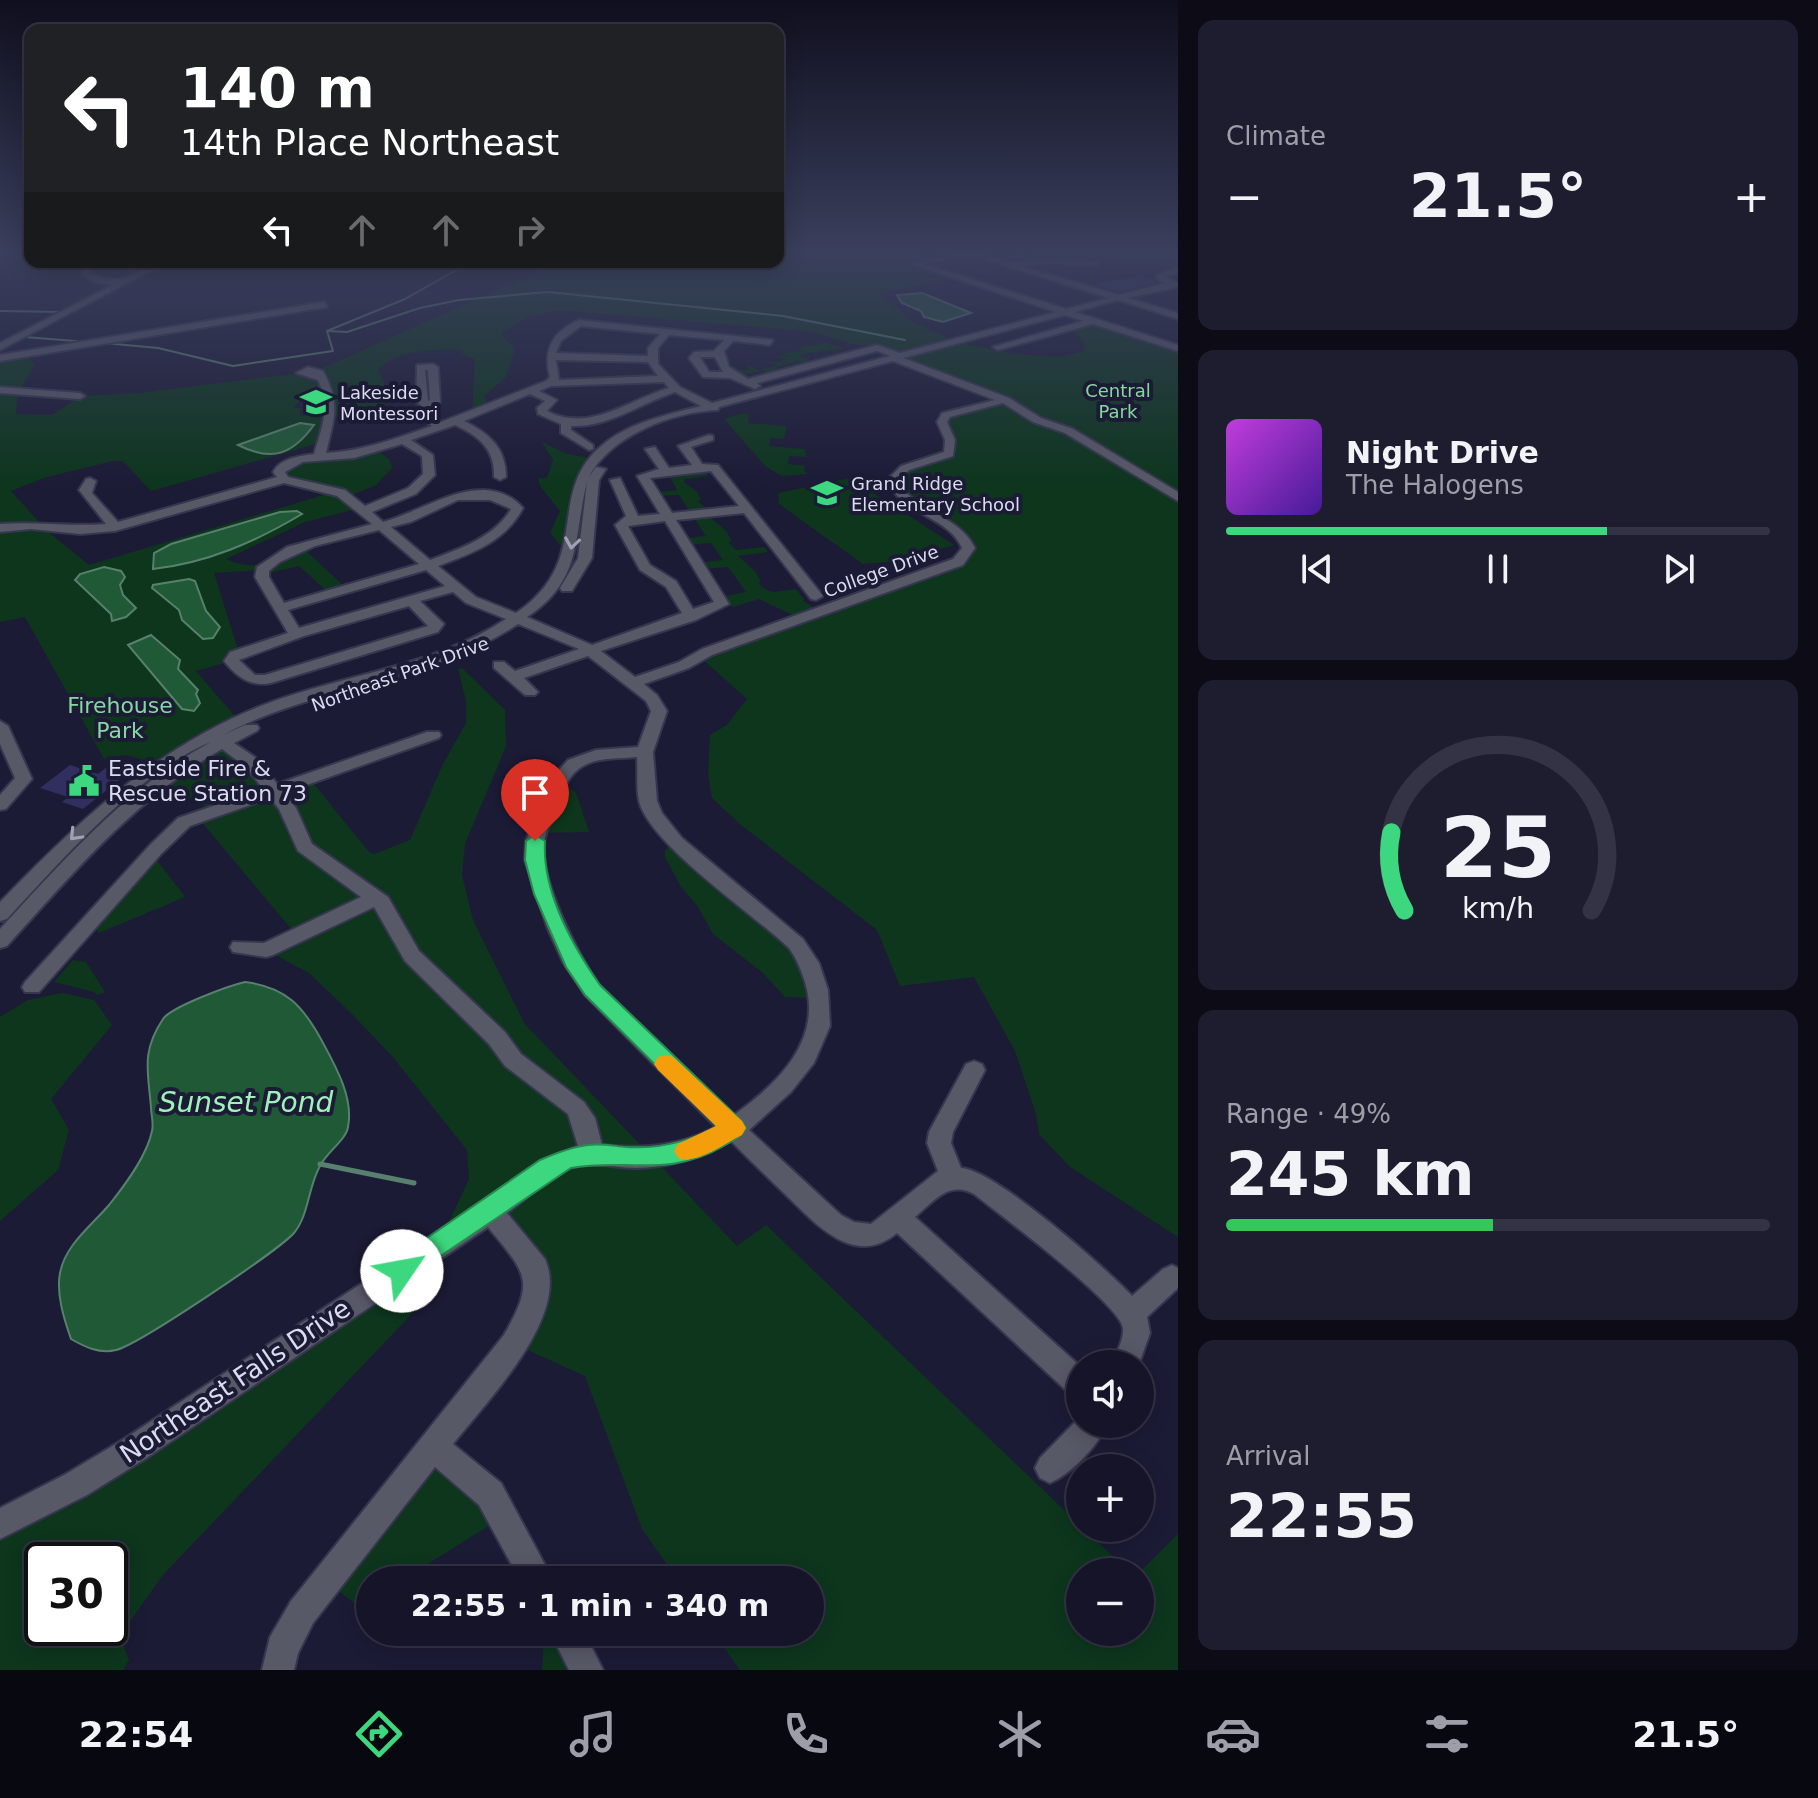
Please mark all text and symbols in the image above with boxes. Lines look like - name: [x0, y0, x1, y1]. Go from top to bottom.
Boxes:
- text: 140 m: [180, 55, 375, 120]
- icon: left: [48, 56, 152, 160]
- text: Climate: [1226, 121, 1326, 151]
- text: 14th Place Northeast: [180, 122, 559, 163]
- text: 21.5°: [1409, 161, 1587, 231]
- text: −: [1226, 171, 1263, 222]
- text: +: [1733, 171, 1770, 222]
- icon: left: [256, 208, 300, 252]
- icon: ahead: [340, 208, 384, 252]
- icon: ahead: [424, 208, 468, 252]
- icon: right: [508, 208, 552, 252]
- park label: Central Park: [1085, 380, 1151, 422]
- place label: Lakeside Montessori: [340, 382, 438, 424]
- school or university icon: Lakeside Montessori: [299, 385, 333, 419]
- text: Night Drive: [1346, 435, 1539, 470]
- text: The Halogens: [1346, 470, 1524, 500]
- place label: Grand Ridge Elementary School: [851, 473, 1020, 515]
- school or university icon: Grand Ridge Elementary School: [810, 476, 844, 510]
- one-way arrow: [565, 536, 582, 549]
- street label: College Drive: [821, 540, 941, 602]
- icon: previous: [1295, 547, 1339, 591]
- icon: pause: [1476, 547, 1520, 591]
- icon: next: [1657, 547, 1701, 591]
- street label: Northeast Park Drive: [308, 632, 492, 716]
- park label: Firehouse Park: [67, 693, 173, 743]
- place label: Eastside Fire & Rescue Station 73: [108, 756, 307, 806]
- pin: [501, 759, 569, 841]
- public building icon: Eastside Fire & Rescue Station 73: [67, 764, 101, 798]
- icon: arrive: [513, 771, 557, 815]
- text: 25: [1440, 800, 1556, 897]
- one-way arrow: [69, 826, 84, 840]
- text: km/h: [1462, 891, 1534, 925]
- water label: Sunset Pond: [159, 1086, 333, 1119]
- text: Range · 49%: [1226, 1099, 1391, 1129]
- text: 245 km: [1226, 1139, 1475, 1209]
- position arrow: [360, 1229, 444, 1313]
- street label: Northeast Falls Drive: [114, 1293, 356, 1469]
- map controls: [1066, 1350, 1154, 1646]
- button: sound: [1066, 1350, 1154, 1438]
- text: Arrival: [1226, 1441, 1310, 1471]
- button: +: [1066, 1454, 1154, 1542]
- text: 22:55: [1226, 1481, 1417, 1551]
- speed limit sign: 30: [24, 1542, 128, 1646]
- button: −: [1066, 1558, 1154, 1646]
- text: 22:55 · 1 min · 340 m: [411, 1588, 769, 1623]
- icon: directions: [351, 1706, 407, 1762]
- icon: music: [565, 1706, 621, 1762]
- icon: phone: [778, 1706, 834, 1762]
- icon: climate: [992, 1706, 1048, 1762]
- icon: car: [1205, 1706, 1261, 1762]
- icon: filters: [1419, 1706, 1475, 1762]
- text: 22:54: [79, 1714, 193, 1755]
- text: 21.5°: [1632, 1714, 1739, 1755]

